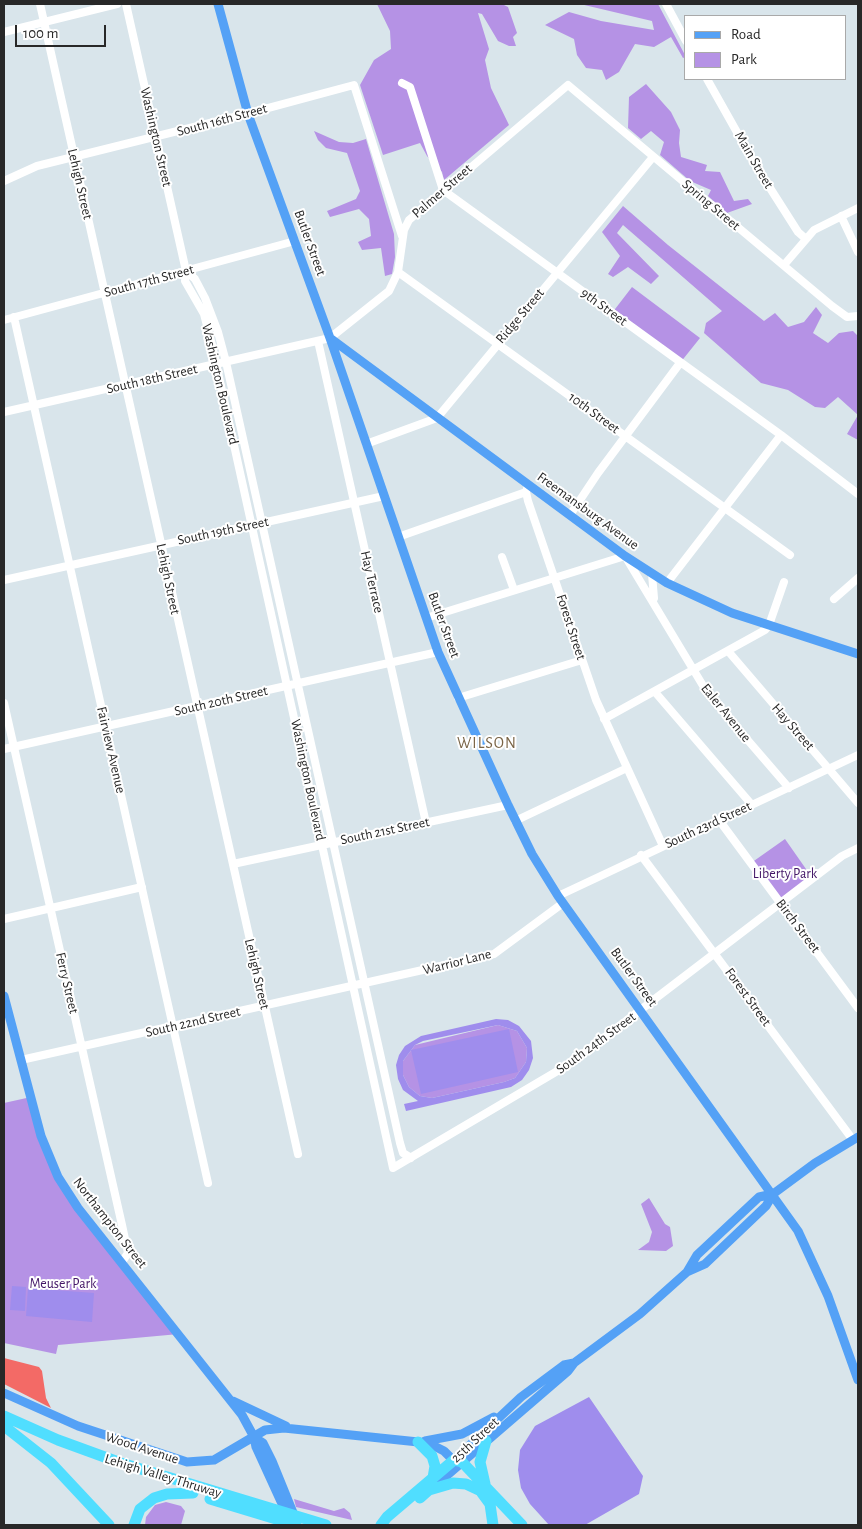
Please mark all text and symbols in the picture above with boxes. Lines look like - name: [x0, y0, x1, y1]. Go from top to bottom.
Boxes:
- scale bar: [18, 15, 109, 47]
- legend: [684, 15, 847, 80]
- text: 100 m: [23, 26, 58, 41]
- text: Road: [731, 27, 761, 42]
- text: Park: [731, 52, 757, 67]
- street label: Washington Street: [136, 86, 176, 188]
- street label: South 16th Street: [175, 100, 269, 140]
- street label: Main Street: [731, 128, 777, 192]
- street label: Lehigh Street: [64, 147, 96, 221]
- street label: Palmer Street: [408, 160, 476, 222]
- street label: Spring Street: [678, 176, 744, 234]
- street label: Butler Street: [290, 208, 330, 278]
- street label: South 17th Street: [102, 261, 196, 301]
- street label: 9th Street: [577, 284, 631, 330]
- street label: Ridge Street: [492, 285, 548, 347]
- street label: Washington Boulevard: [198, 322, 242, 446]
- street label: South 18th Street: [105, 360, 199, 398]
- street label: 10th Street: [565, 389, 623, 437]
- street label: Freemansburg Avenue: [534, 468, 642, 554]
- street label: South 19th Street: [176, 513, 270, 549]
- street label: Lehigh Street: [152, 542, 184, 616]
- street label: Hay Terrace: [357, 549, 387, 615]
- street label: Butler Street: [424, 590, 464, 660]
- street label: Forest Street: [552, 592, 590, 662]
- street label: Ealer Avenue: [697, 680, 755, 746]
- street label: South 20th Street: [173, 682, 269, 720]
- street label: Hay Street: [768, 700, 818, 754]
- street label: Fairview Avenue: [93, 705, 129, 795]
- street label: Washington Boulevard: [287, 718, 329, 842]
- district label: WILSON: [456, 733, 518, 753]
- street label: South 23rd Street: [662, 798, 754, 852]
- street label: South 21st Street: [339, 813, 431, 849]
- park label: Liberty Park: [753, 866, 817, 882]
- street label: Birch Street: [772, 896, 824, 956]
- street label: Lehigh Street: [241, 937, 273, 1011]
- street label: Butler Street: [607, 944, 661, 1010]
- street label: Warrior Lane: [421, 945, 493, 979]
- street label: Ferry Street: [52, 951, 82, 1015]
- street label: Forest Street: [721, 964, 775, 1030]
- street label: South 22nd Street: [144, 1003, 242, 1041]
- street label: South 24th Street: [553, 1008, 639, 1078]
- street label: Northampton Street: [69, 1174, 151, 1272]
- park label: Meuser Park: [30, 1276, 96, 1292]
- street label: 25th Street: [448, 1414, 502, 1466]
- street label: Wood Avenue: [103, 1428, 181, 1468]
- street label: Lehigh Valley Thruway: [103, 1450, 223, 1502]

